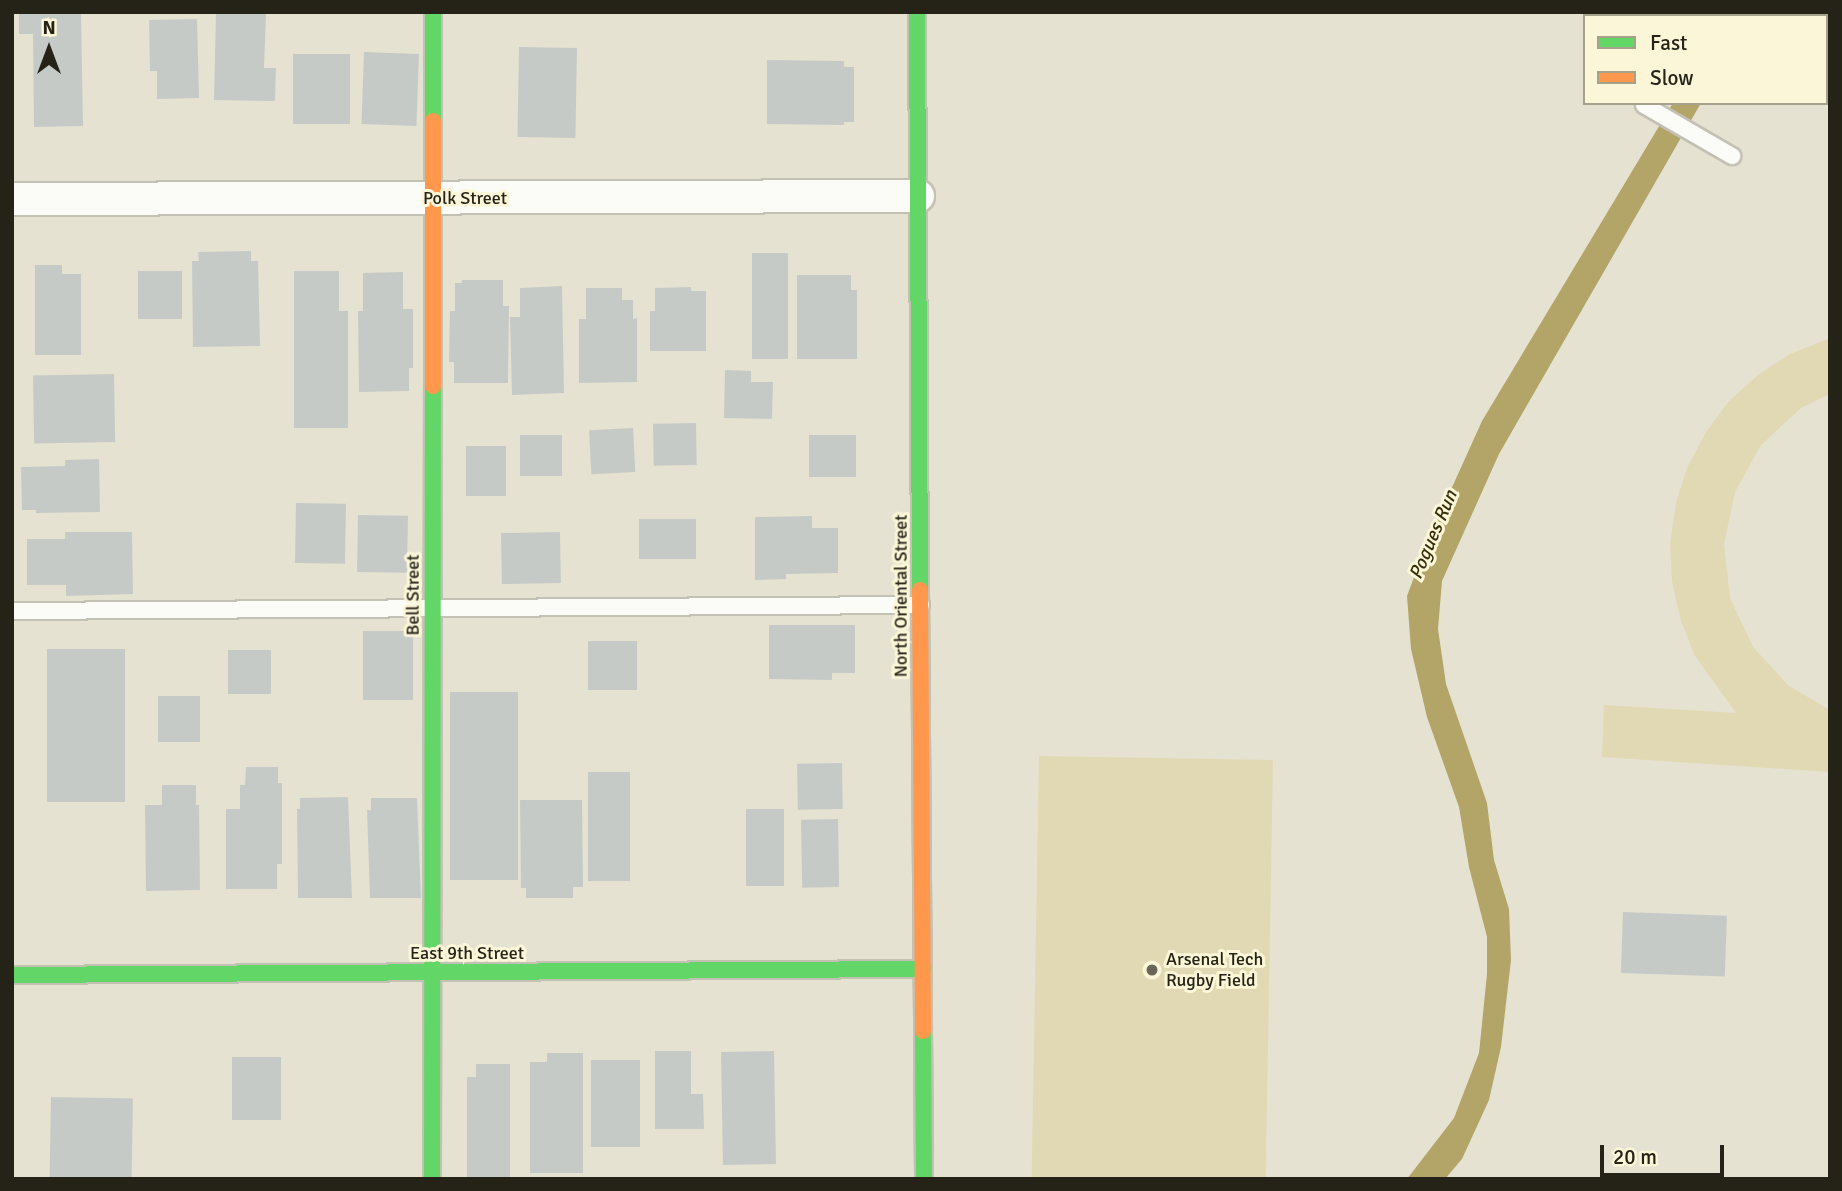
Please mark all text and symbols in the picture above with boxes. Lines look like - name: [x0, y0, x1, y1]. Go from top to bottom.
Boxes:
- north arrow: [14, 14, 84, 84]
- legend: [1583, 14, 1828, 105]
- text: N: [42, 16, 56, 40]
- text: Fast: [1650, 30, 1687, 56]
- text: Slow: [1650, 65, 1694, 91]
- street label: Polk Street: [423, 187, 507, 209]
- water label: Pogues Run: [1405, 487, 1463, 583]
- street label: North Oriental Street: [890, 515, 912, 677]
- street label: Bell Street: [402, 554, 424, 636]
- street label: East 9th Street: [410, 942, 524, 964]
- place label: Arsenal Tech Rugby Field: [1166, 949, 1263, 992]
- marker: Arsenal Tech Rugby Field: [1144, 962, 1160, 978]
- scale bar: [1604, 1132, 1728, 1176]
- text: 20 m: [1613, 1144, 1657, 1170]

